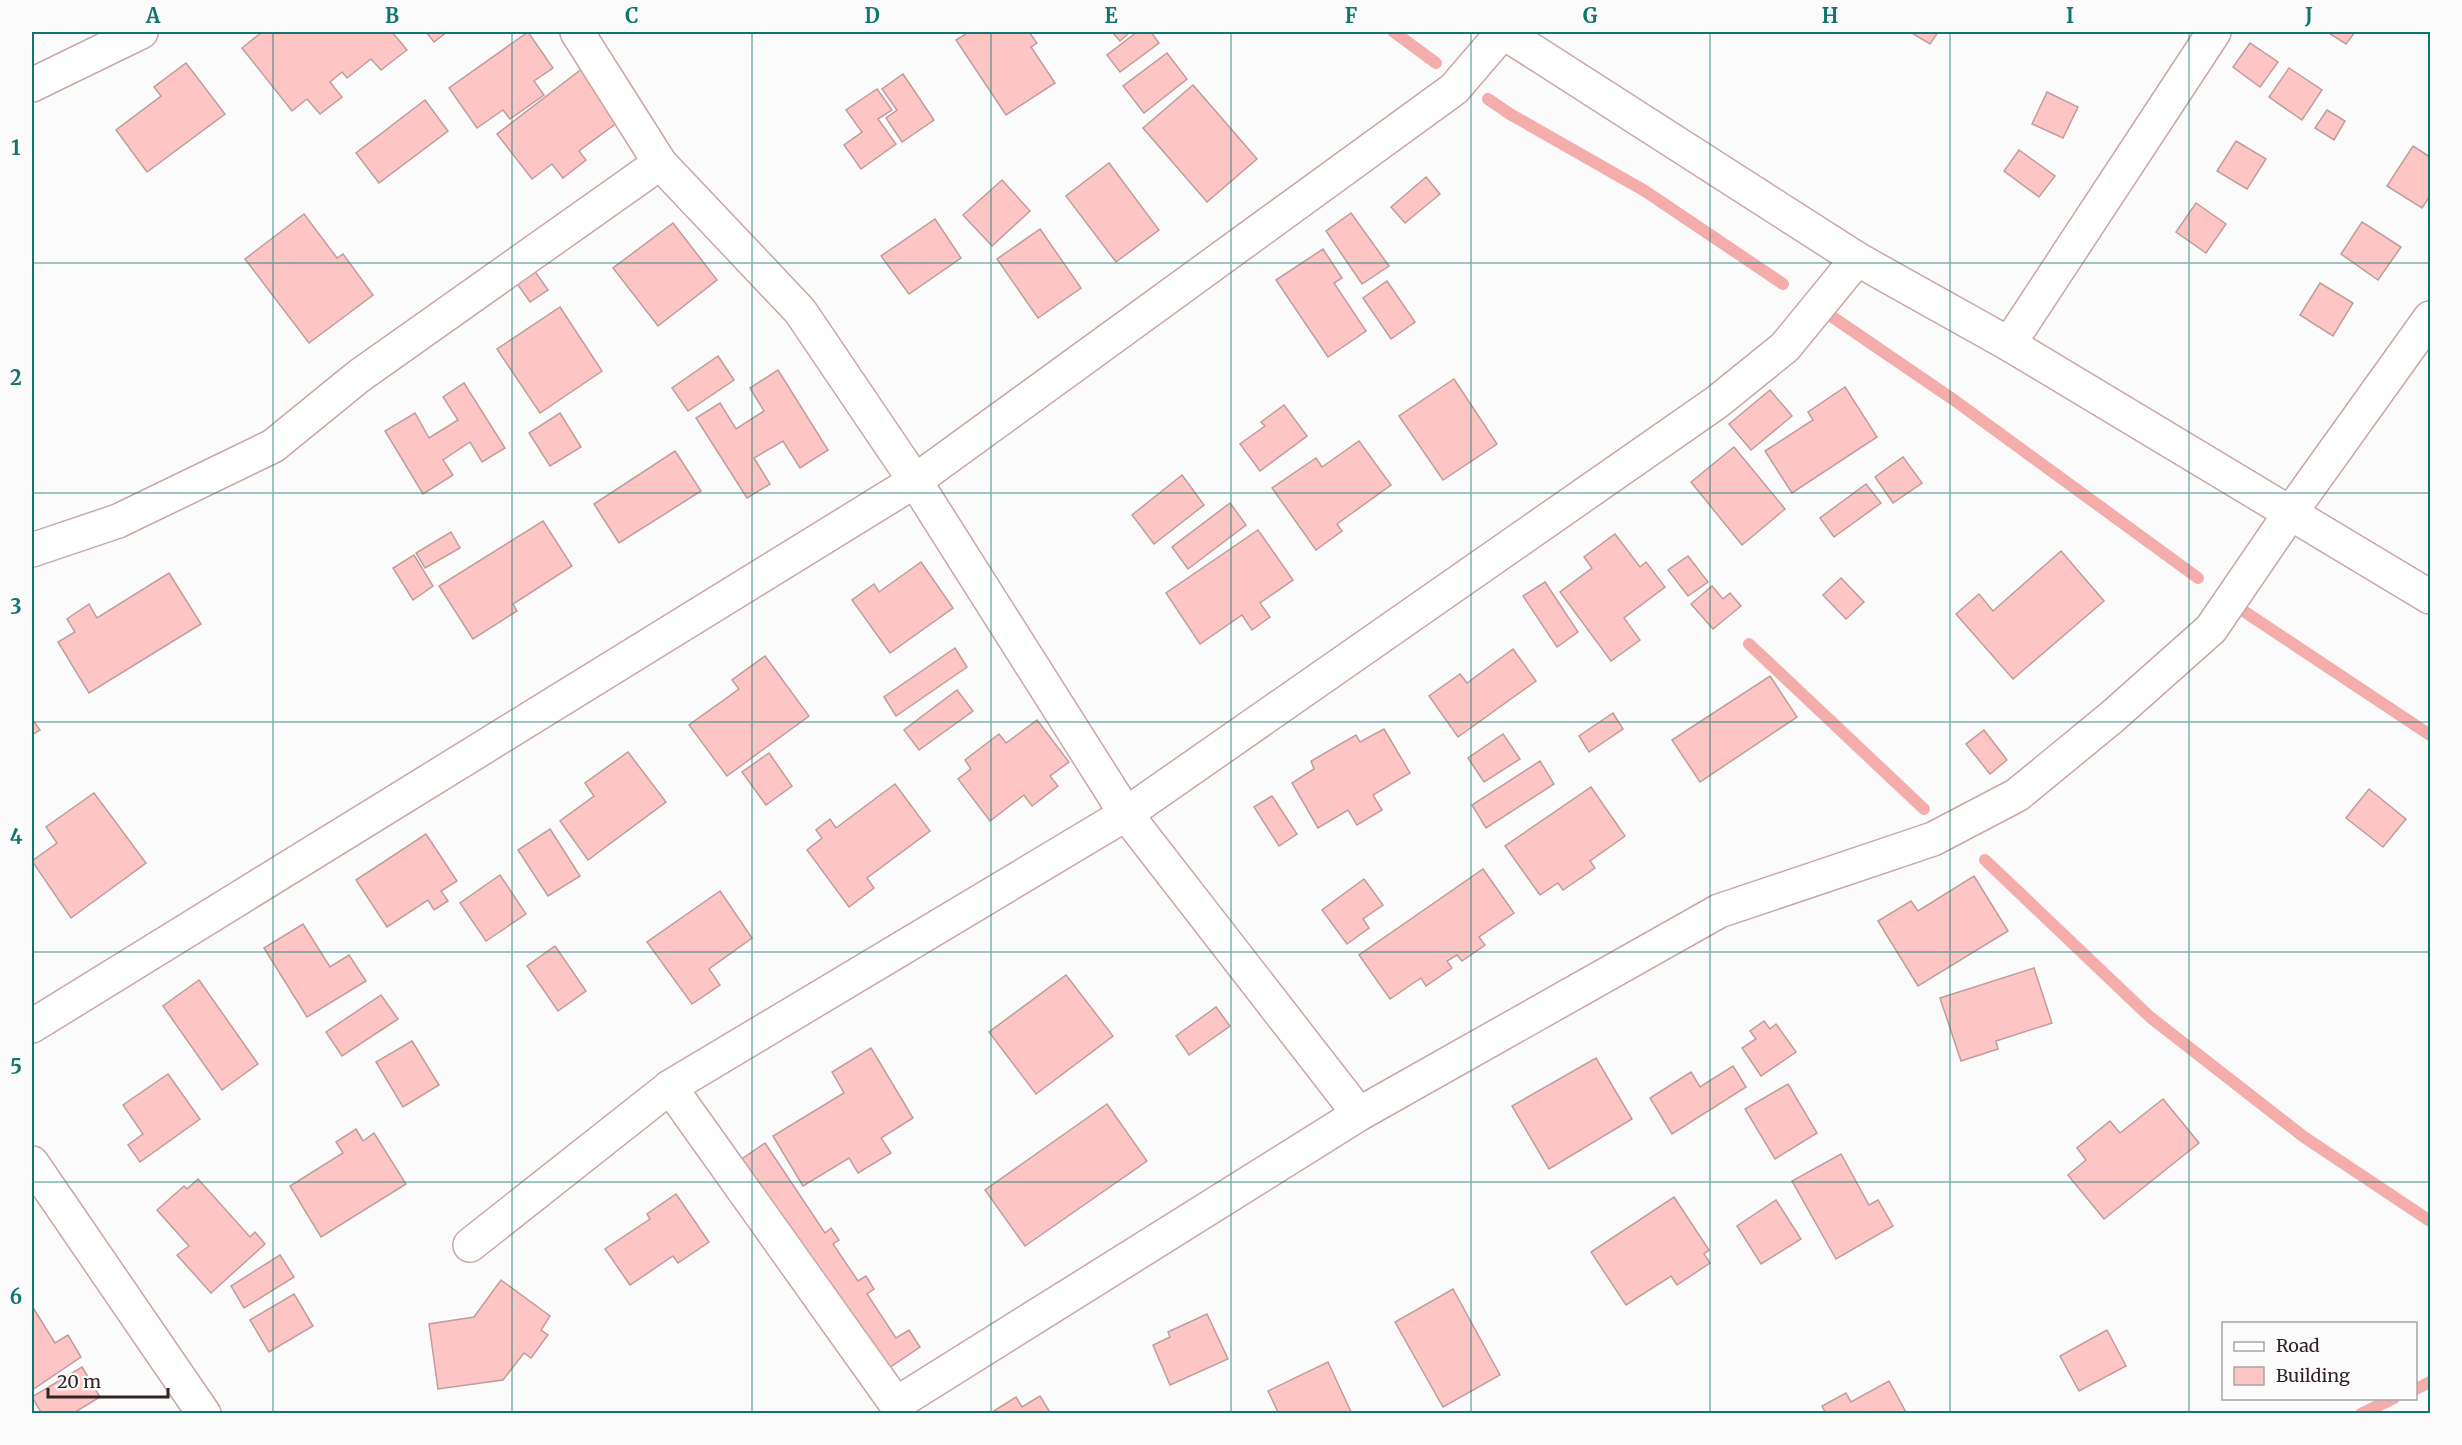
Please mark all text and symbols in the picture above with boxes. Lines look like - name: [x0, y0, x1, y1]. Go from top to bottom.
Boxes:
- text: A: [145, 3, 161, 28]
- text: B: [385, 3, 399, 28]
- text: C: [625, 3, 639, 28]
- text: D: [864, 3, 880, 28]
- text: E: [1104, 3, 1118, 28]
- text: F: [1345, 3, 1358, 28]
- text: G: [1583, 3, 1598, 28]
- text: H: [1822, 3, 1838, 28]
- text: I: [2066, 3, 2074, 28]
- text: J: [2304, 3, 2313, 28]
- text: 1: [11, 135, 21, 160]
- text: 2: [10, 365, 22, 390]
- text: 3: [10, 594, 22, 619]
- text: 4: [10, 824, 23, 849]
- text: 5: [10, 1054, 22, 1079]
- text: 6: [10, 1284, 22, 1309]
- legend: [2222, 1322, 2417, 1400]
- text: Road: [2276, 1334, 2320, 1357]
- scale bar: [48, 1361, 168, 1399]
- text: Building: [2276, 1364, 2350, 1387]
- text: 20 m: [57, 1370, 101, 1393]

